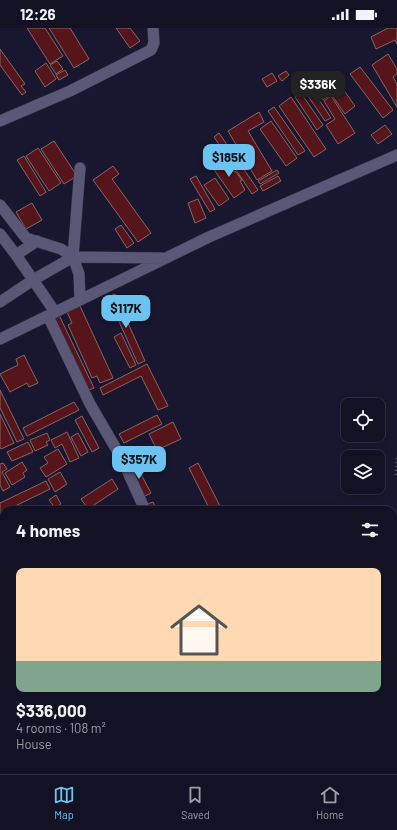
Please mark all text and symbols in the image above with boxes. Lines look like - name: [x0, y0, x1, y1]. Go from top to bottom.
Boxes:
- text: 12:26: [20, 5, 56, 23]
- pin: $336K: [290, 71, 346, 105]
- text: $336K: [300, 76, 336, 92]
- pin: $185K: [201, 144, 257, 178]
- text: $185K: [212, 149, 246, 165]
- pin: $117K: [98, 295, 154, 329]
- text: $117K: [110, 300, 142, 316]
- map controls: [341, 398, 385, 494]
- button: locate: [341, 398, 385, 442]
- pin: $357K: [111, 446, 167, 480]
- button: layers: [341, 450, 385, 494]
- text: $357K: [121, 451, 157, 467]
- icon: filters: [359, 519, 381, 541]
- text: 4 homes: [16, 520, 80, 540]
- icon: home: [163, 594, 235, 666]
- text: $336,000: [16, 700, 86, 720]
- text: 4 rooms · 108 m²: [16, 720, 106, 736]
- text: House: [16, 736, 52, 752]
- tab: Map: [53, 784, 75, 821]
- tab: Saved: [181, 784, 210, 821]
- tab: Home: [316, 784, 344, 821]

